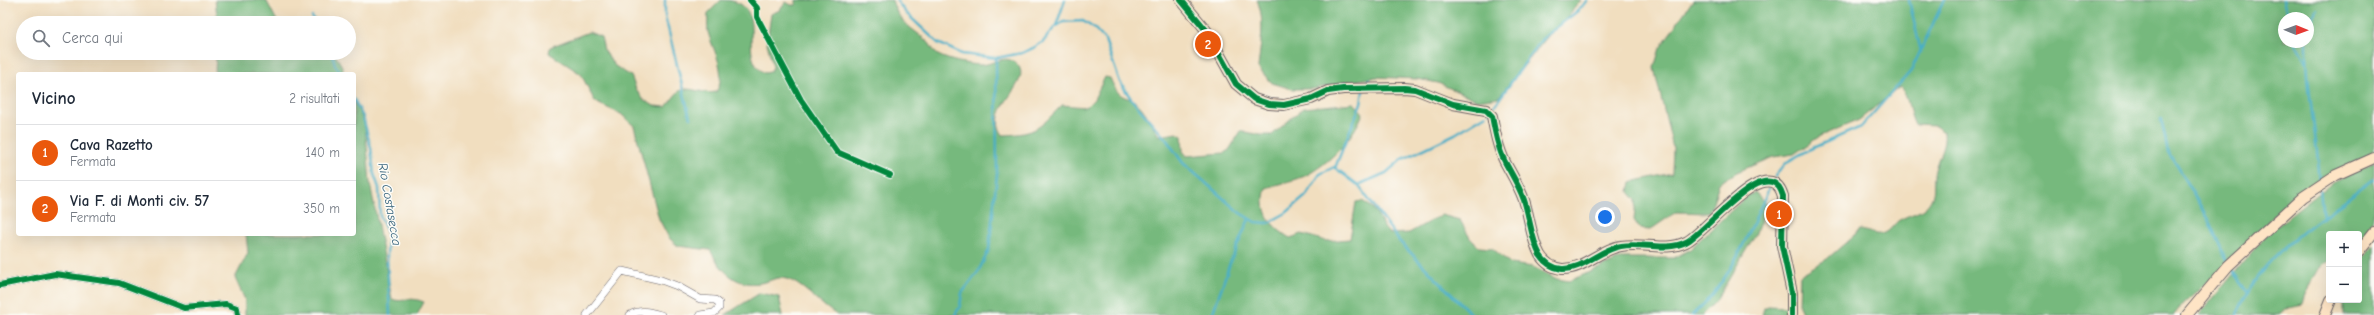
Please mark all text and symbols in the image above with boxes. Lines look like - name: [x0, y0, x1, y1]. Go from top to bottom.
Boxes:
- north arrow: [2278, 12, 2314, 48]
- search box: [16, 16, 356, 60]
- icon: search: [30, 27, 52, 49]
- text: Cerca qui: [62, 29, 123, 47]
- pin: 2: [1195, 29, 1221, 59]
- text: Vicino: [32, 89, 75, 108]
- text: 2 risultati: [289, 91, 340, 106]
- text: Cava Razetto: [70, 136, 153, 154]
- text: 1: [42, 145, 48, 160]
- text: 140 m: [306, 145, 340, 160]
- text: Fermata: [70, 154, 116, 169]
- water label: Rio Costasecca: [375, 161, 405, 247]
- text: Via F. di Monti civ. 57: [70, 192, 209, 210]
- pin: 1: [1766, 199, 1792, 229]
- text: 2: [42, 201, 48, 216]
- text: 350 m: [303, 201, 340, 216]
- your location: [1595, 207, 1615, 227]
- text: Fermata: [70, 210, 116, 225]
- map controls: [2326, 231, 2362, 303]
- button: +: [2326, 231, 2362, 267]
- button: −: [2326, 267, 2362, 303]

